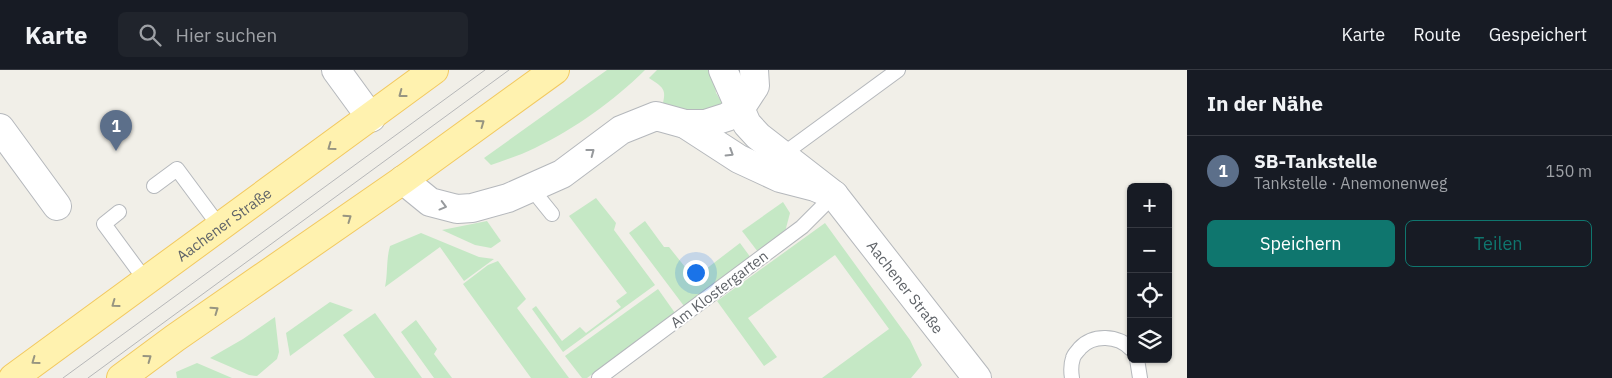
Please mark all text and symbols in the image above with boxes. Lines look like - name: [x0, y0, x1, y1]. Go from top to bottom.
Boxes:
- search box: [118, 12, 468, 57]
- text: Karte: [25, 19, 88, 51]
- icon: search: [136, 21, 164, 49]
- text: Hier suchen: [176, 23, 277, 47]
- text: Karte: [1342, 23, 1385, 46]
- text: Route: [1413, 23, 1461, 46]
- text: Gespeichert: [1489, 23, 1587, 46]
- one-way arrow: [399, 88, 408, 97]
- text: In der Nähe: [1207, 89, 1323, 117]
- pin: 1: [100, 110, 132, 151]
- one-way arrow: [475, 120, 485, 129]
- one-way arrow: [327, 141, 337, 150]
- one-way arrow: [724, 147, 734, 156]
- text: SB-Tankstelle: [1254, 149, 1377, 173]
- one-way arrow: [585, 150, 594, 158]
- text: 1: [1218, 161, 1228, 181]
- text: 150 m: [1545, 161, 1592, 181]
- text: Tankstelle · Anemonenweg: [1254, 173, 1448, 193]
- street label: Aachener Straße: [172, 183, 275, 265]
- map controls: [1127, 183, 1172, 363]
- button: +: [1127, 183, 1172, 228]
- one-way arrow: [438, 200, 447, 211]
- one-way arrow: [343, 215, 352, 224]
- button: Speichern: [1207, 220, 1395, 267]
- button: Teilen: [1405, 220, 1592, 267]
- button: −: [1127, 228, 1172, 273]
- street label: Aachener Straße: [863, 236, 948, 337]
- street label: Am Klostergarten: [666, 246, 772, 332]
- your location: [683, 260, 709, 286]
- button: locate: [1127, 273, 1172, 318]
- one-way arrow: [111, 298, 121, 307]
- one-way arrow: [209, 307, 219, 316]
- button: layers: [1127, 318, 1172, 363]
- one-way arrow: [31, 355, 41, 364]
- one-way arrow: [142, 355, 152, 364]

